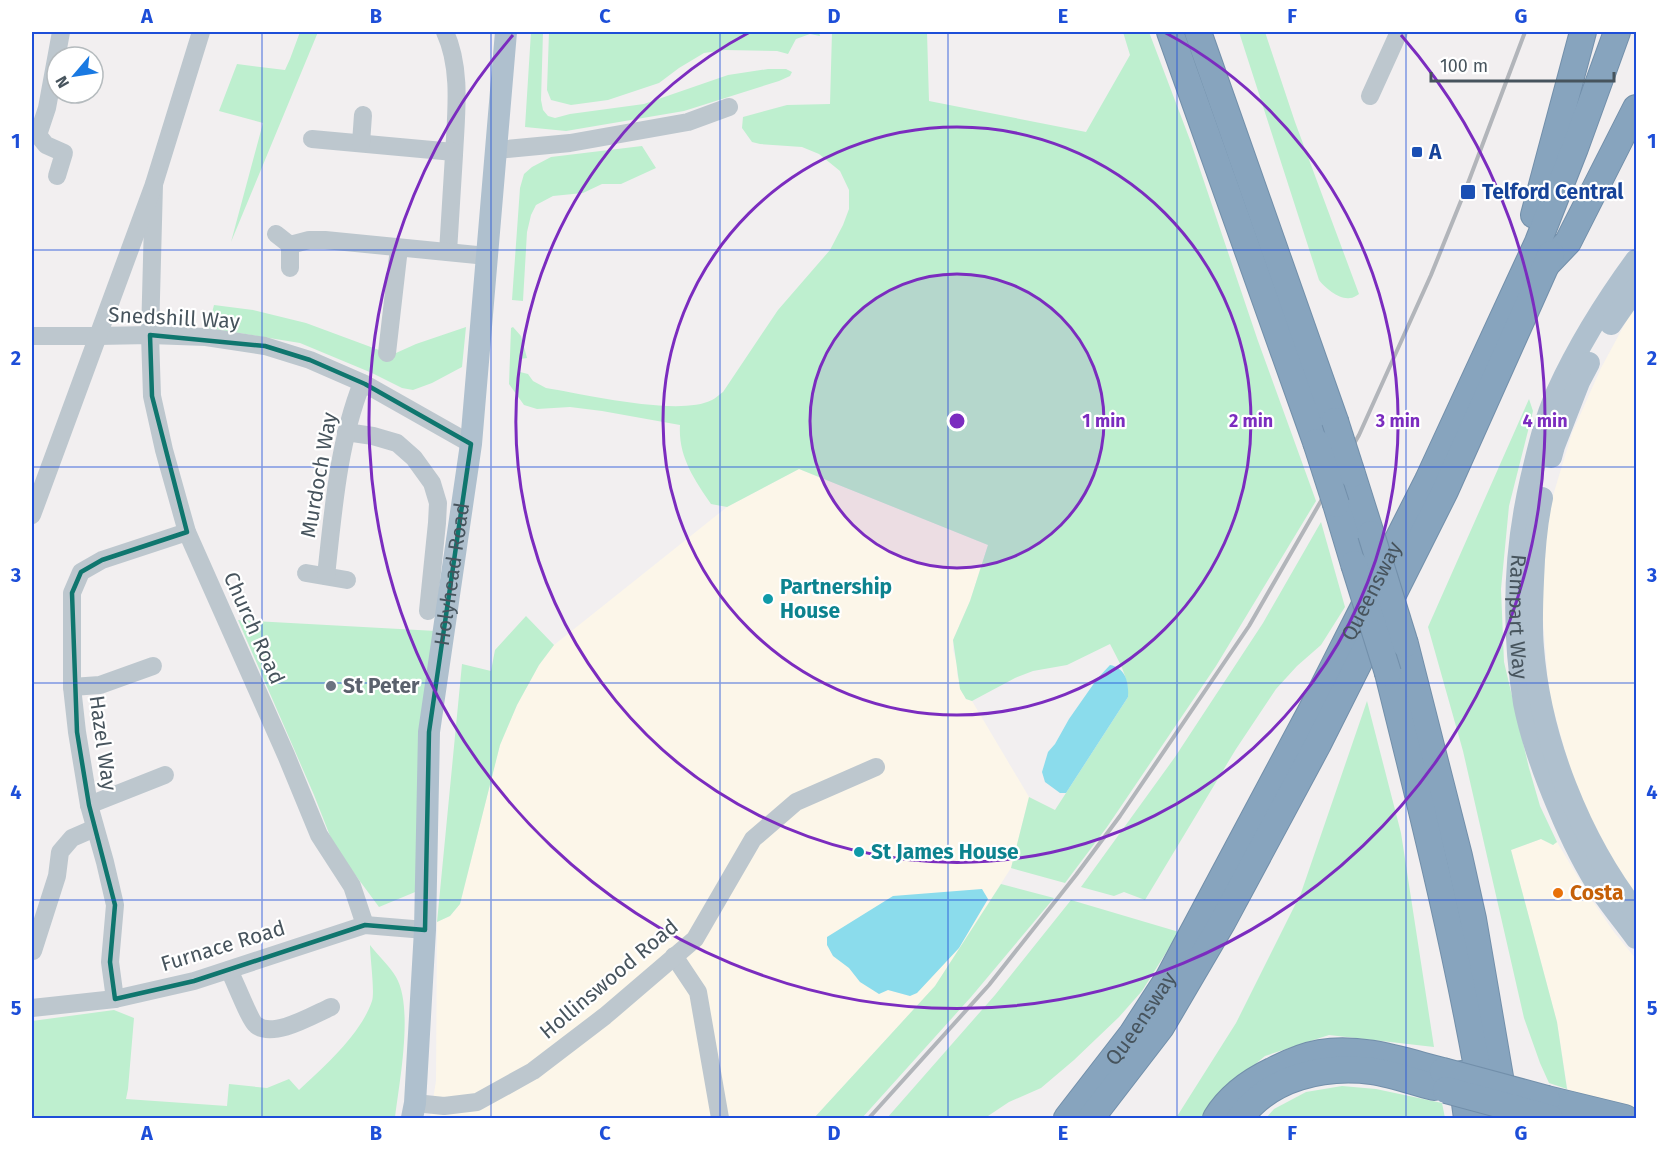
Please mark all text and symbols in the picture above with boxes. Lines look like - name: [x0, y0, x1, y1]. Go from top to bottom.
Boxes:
- text: A: [140, 4, 154, 28]
- text: B: [370, 4, 382, 28]
- text: C: [599, 4, 611, 28]
- text: D: [827, 4, 841, 28]
- text: E: [1058, 4, 1068, 28]
- text: F: [1287, 4, 1297, 28]
- text: G: [1515, 4, 1527, 28]
- north arrow: [45, 45, 105, 105]
- scale bar: [1431, 45, 1614, 83]
- text: 100 m: [1440, 55, 1488, 77]
- text: N: [51, 73, 73, 91]
- text: 1: [11, 129, 21, 153]
- text: 1: [1647, 129, 1657, 153]
- place label: A: [1428, 139, 1442, 165]
- marker: A: [1410, 145, 1424, 159]
- place label: Telford Central: [1482, 179, 1624, 205]
- marker: Telford Central: [1459, 183, 1477, 201]
- street label: Snedshill Way: [107, 302, 241, 334]
- text: 2: [11, 346, 21, 370]
- text: 2: [1647, 346, 1657, 370]
- street label: Murdoch Way: [295, 410, 343, 540]
- text: 1 min: [1082, 410, 1126, 432]
- text: 2 min: [1229, 410, 1273, 432]
- text: 3 min: [1375, 410, 1420, 432]
- text: 4 min: [1522, 410, 1568, 432]
- centre of rings: [947, 411, 967, 431]
- street label: Holyhead Road: [429, 501, 475, 648]
- street label: Queensway: [1336, 537, 1408, 645]
- street label: Rampart Way: [1503, 553, 1534, 681]
- text: 3: [10, 563, 21, 587]
- text: 3: [1646, 563, 1657, 587]
- street label: Church Road: [218, 568, 290, 688]
- place label: Partnership House: [780, 574, 892, 624]
- marker: Partnership House: [761, 592, 775, 606]
- place label: St Peter: [343, 673, 420, 699]
- marker: St Peter: [324, 679, 338, 693]
- street label: Hazel Way: [83, 694, 123, 793]
- text: 4: [10, 780, 22, 804]
- text: 4: [1646, 780, 1658, 804]
- place label: St James House: [871, 839, 1019, 865]
- marker: St James House: [852, 845, 866, 859]
- place label: Costa: [1570, 880, 1623, 906]
- marker: Costa: [1551, 886, 1565, 900]
- street label: Hollinswood Road: [534, 913, 684, 1045]
- street label: Furnace Road: [158, 915, 288, 977]
- street label: Queensway: [1100, 966, 1182, 1071]
- text: 5: [11, 996, 22, 1020]
- text: 5: [1647, 996, 1658, 1020]
- text: A: [140, 1121, 154, 1145]
- text: B: [370, 1121, 382, 1145]
- text: C: [599, 1121, 611, 1145]
- text: D: [827, 1121, 841, 1145]
- text: E: [1058, 1121, 1068, 1145]
- text: F: [1287, 1121, 1297, 1145]
- text: G: [1515, 1121, 1527, 1145]

